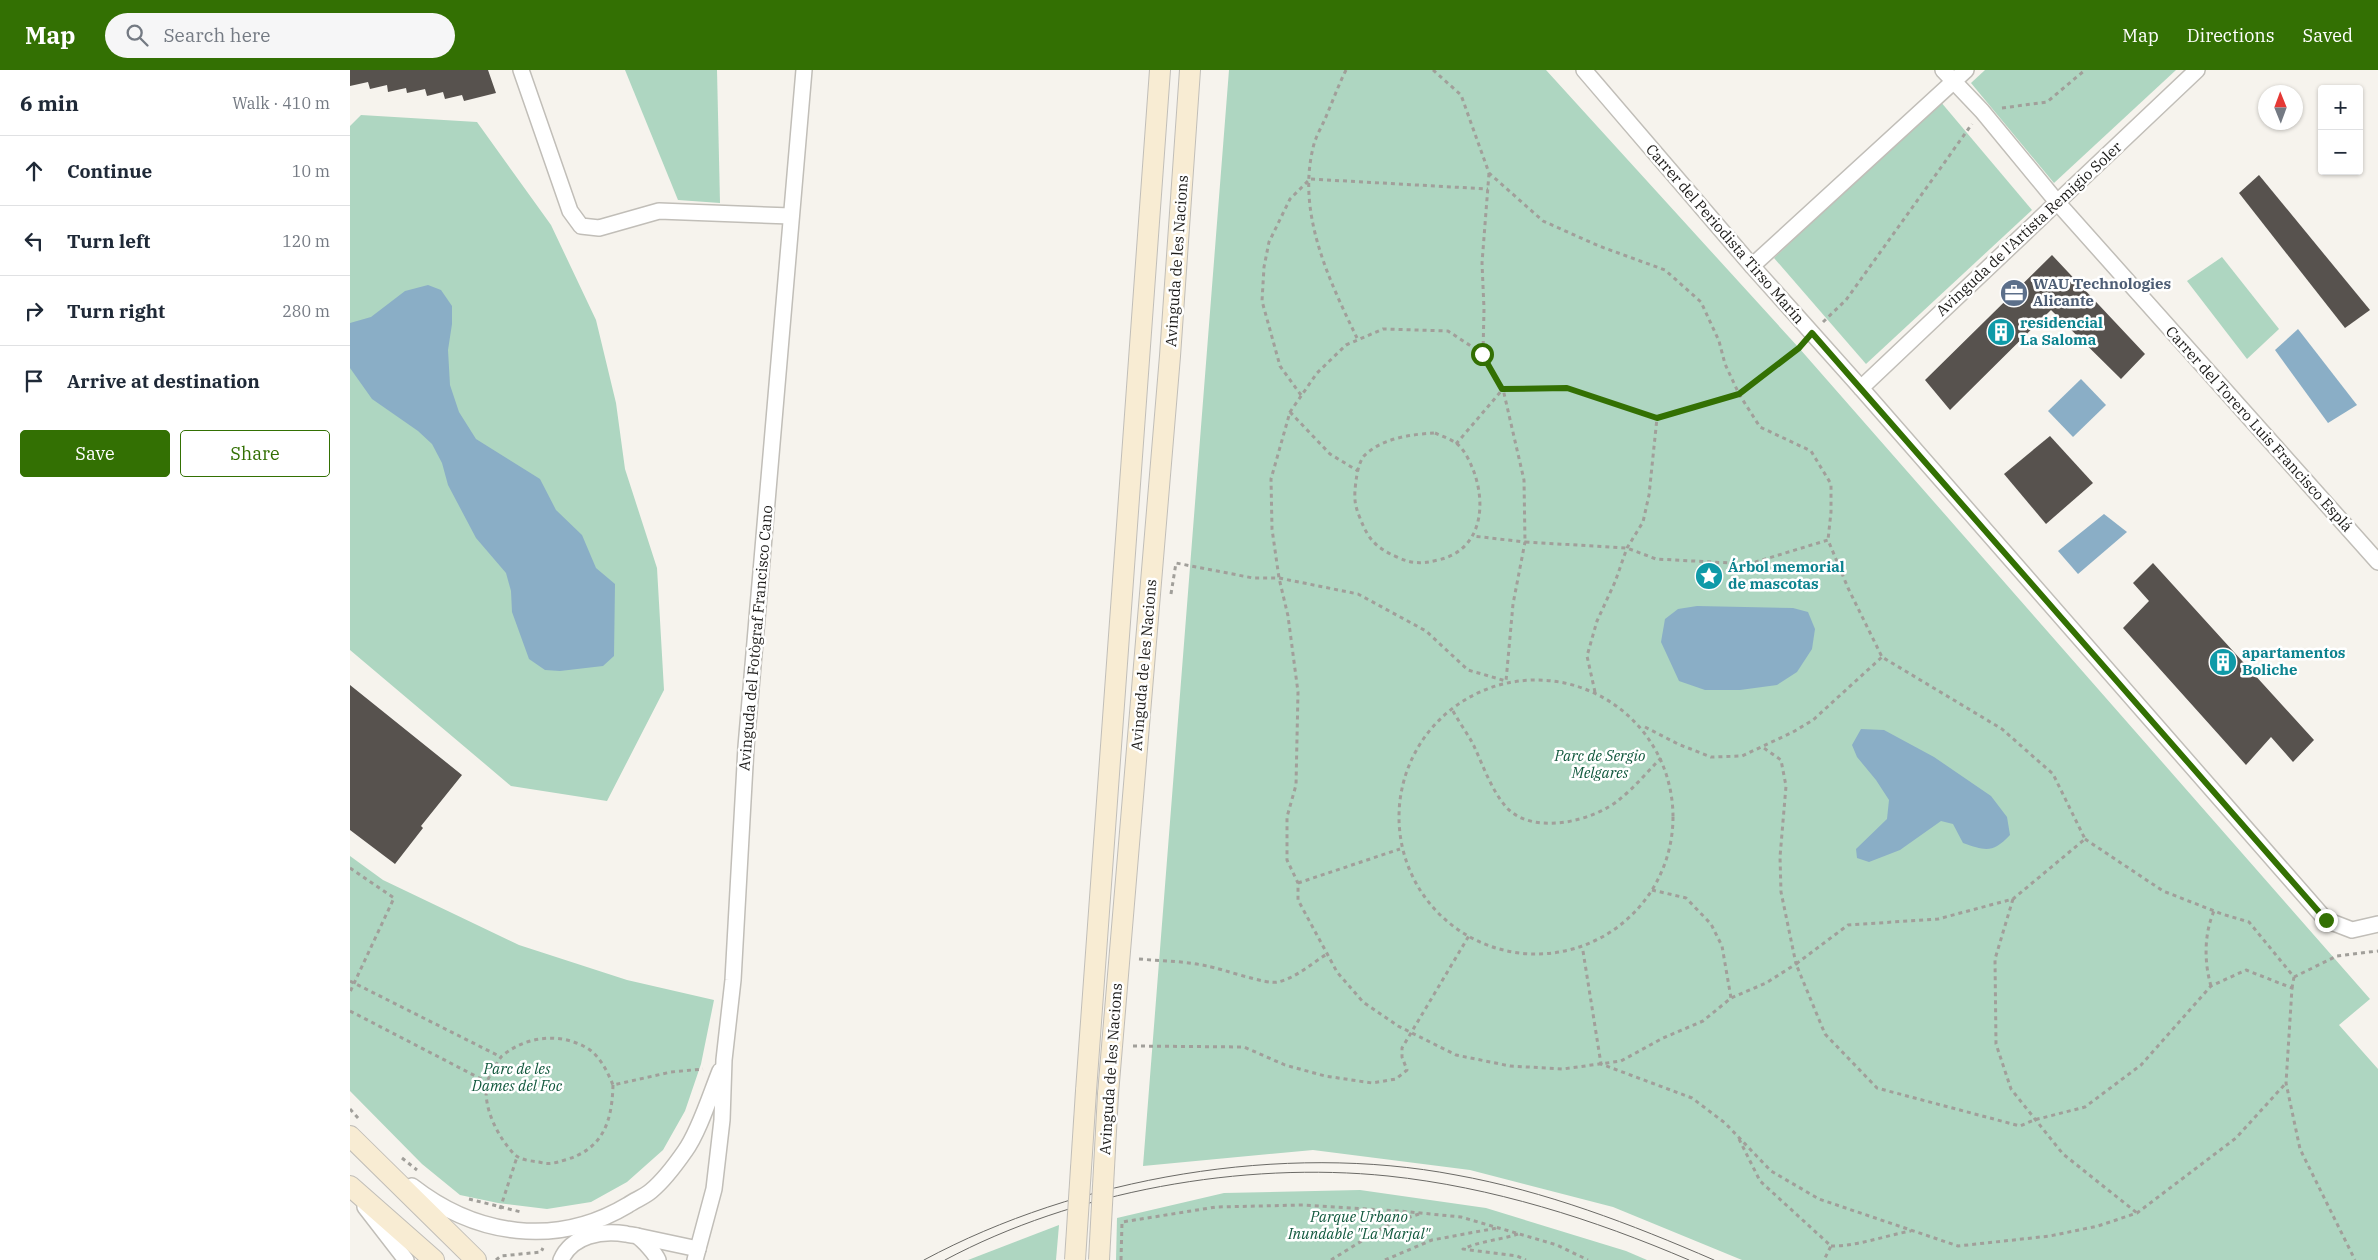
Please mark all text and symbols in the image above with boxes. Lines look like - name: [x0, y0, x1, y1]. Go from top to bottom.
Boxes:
- search box: [105, 13, 455, 58]
- text: Map: [25, 19, 75, 51]
- icon: search: [123, 21, 151, 49]
- text: Search here: [163, 23, 270, 47]
- text: Map: [2122, 24, 2159, 47]
- text: Directions: [2187, 24, 2275, 47]
- text: Saved: [2303, 24, 2353, 47]
- north arrow: [2258, 85, 2303, 130]
- map controls: [2318, 85, 2363, 175]
- button: +: [2318, 85, 2363, 130]
- text: 6 min: [20, 89, 79, 117]
- text: Walk · 410 m: [232, 93, 330, 113]
- button: −: [2318, 130, 2363, 175]
- street label: Avinguda de l'Artista Remigio Soler: [1932, 137, 2126, 320]
- street label: Carrer del Periodista Tirso Marín: [1642, 140, 1809, 328]
- icon: ahead: [20, 157, 48, 185]
- text: Continue: [67, 159, 152, 183]
- text: 10 m: [292, 161, 330, 181]
- street label: Avinguda de les Nacions: [1161, 174, 1192, 347]
- icon: left: [20, 227, 48, 255]
- text: Turn left: [67, 229, 150, 253]
- text: 120 m: [282, 231, 330, 251]
- place label: WAU Technologies Alicante: [2033, 274, 2171, 310]
- office icon: WAU Technologies Alicante: [1999, 278, 2029, 308]
- icon: right: [20, 297, 48, 325]
- text: Turn right: [67, 299, 165, 323]
- text: 280 m: [282, 301, 330, 321]
- place label: residencial La Saloma: [2020, 313, 2103, 349]
- building icon: residencial La Saloma: [1986, 317, 2016, 347]
- street label: Carrer del Torero Luis Francisco Esplá: [2162, 322, 2357, 535]
- route start: [1471, 343, 1494, 366]
- icon: arrive: [20, 367, 48, 395]
- text: Arrive at destination: [67, 369, 260, 393]
- button: Save: [20, 430, 170, 477]
- button: Share: [180, 430, 330, 477]
- street label: Avinguda del Fotògraf Francisco Cano: [734, 504, 777, 772]
- place label: Árbol memorial de mascotas: [1728, 557, 1845, 593]
- place icon: Árbol memorial de mascotas: [1694, 561, 1724, 591]
- street label: Avinguda de les Nacions: [1127, 578, 1160, 751]
- place label: apartamentos Boliche: [2242, 643, 2346, 679]
- building icon: apartamentos Boliche: [2208, 647, 2238, 677]
- park label: Parc de Sergio Melgares: [1553, 746, 1646, 782]
- route end: [2315, 909, 2338, 932]
- street label: Avinguda de les Nacions: [1095, 982, 1126, 1155]
- park label: Parc de les Dames del Foc: [471, 1059, 563, 1095]
- park label: Parque Urbano Inundable "La Marjal": [1287, 1207, 1431, 1243]

